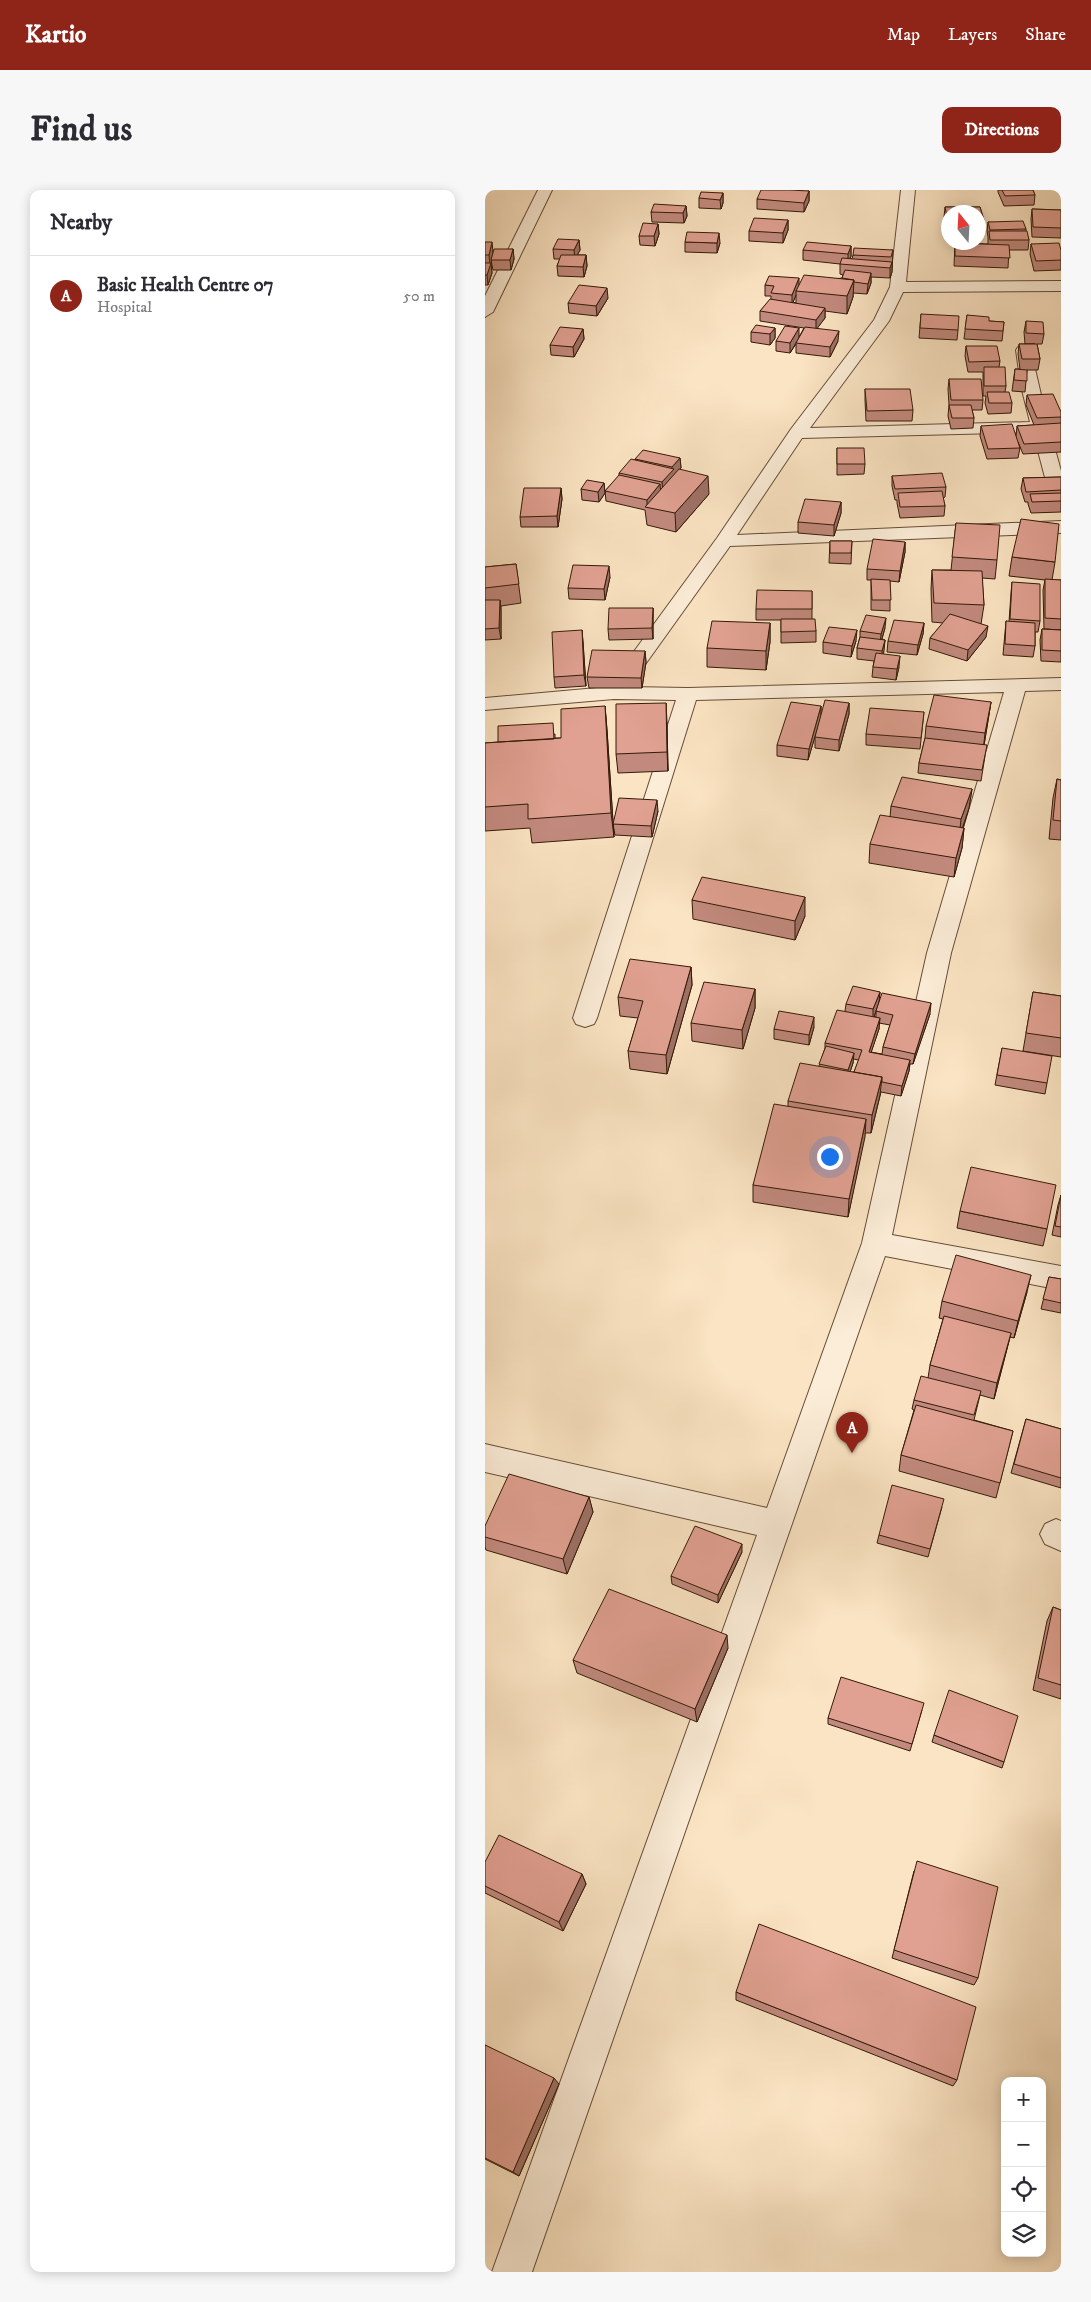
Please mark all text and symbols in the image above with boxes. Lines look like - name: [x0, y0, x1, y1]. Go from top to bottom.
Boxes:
- text: Kartio: [25, 20, 87, 50]
- text: Map: [887, 24, 920, 46]
- text: Layers: [948, 24, 997, 46]
- text: Share: [1025, 24, 1066, 46]
- button: Directions: [942, 107, 1061, 153]
- text: Find us: [30, 108, 132, 152]
- north arrow: [941, 205, 986, 250]
- text: Nearby: [50, 210, 112, 236]
- text: Basic Health Centre 07: [97, 274, 274, 297]
- text: A: [61, 286, 71, 306]
- text: 50 m: [403, 286, 435, 306]
- text: Hospital: [97, 297, 152, 317]
- your location: [817, 1144, 843, 1170]
- pin: A: [836, 1412, 868, 1453]
- map controls: [1001, 2077, 1046, 2257]
- button: +: [1001, 2077, 1046, 2122]
- button: −: [1001, 2122, 1046, 2167]
- button: locate: [1001, 2167, 1046, 2212]
- button: layers: [1001, 2212, 1046, 2257]

